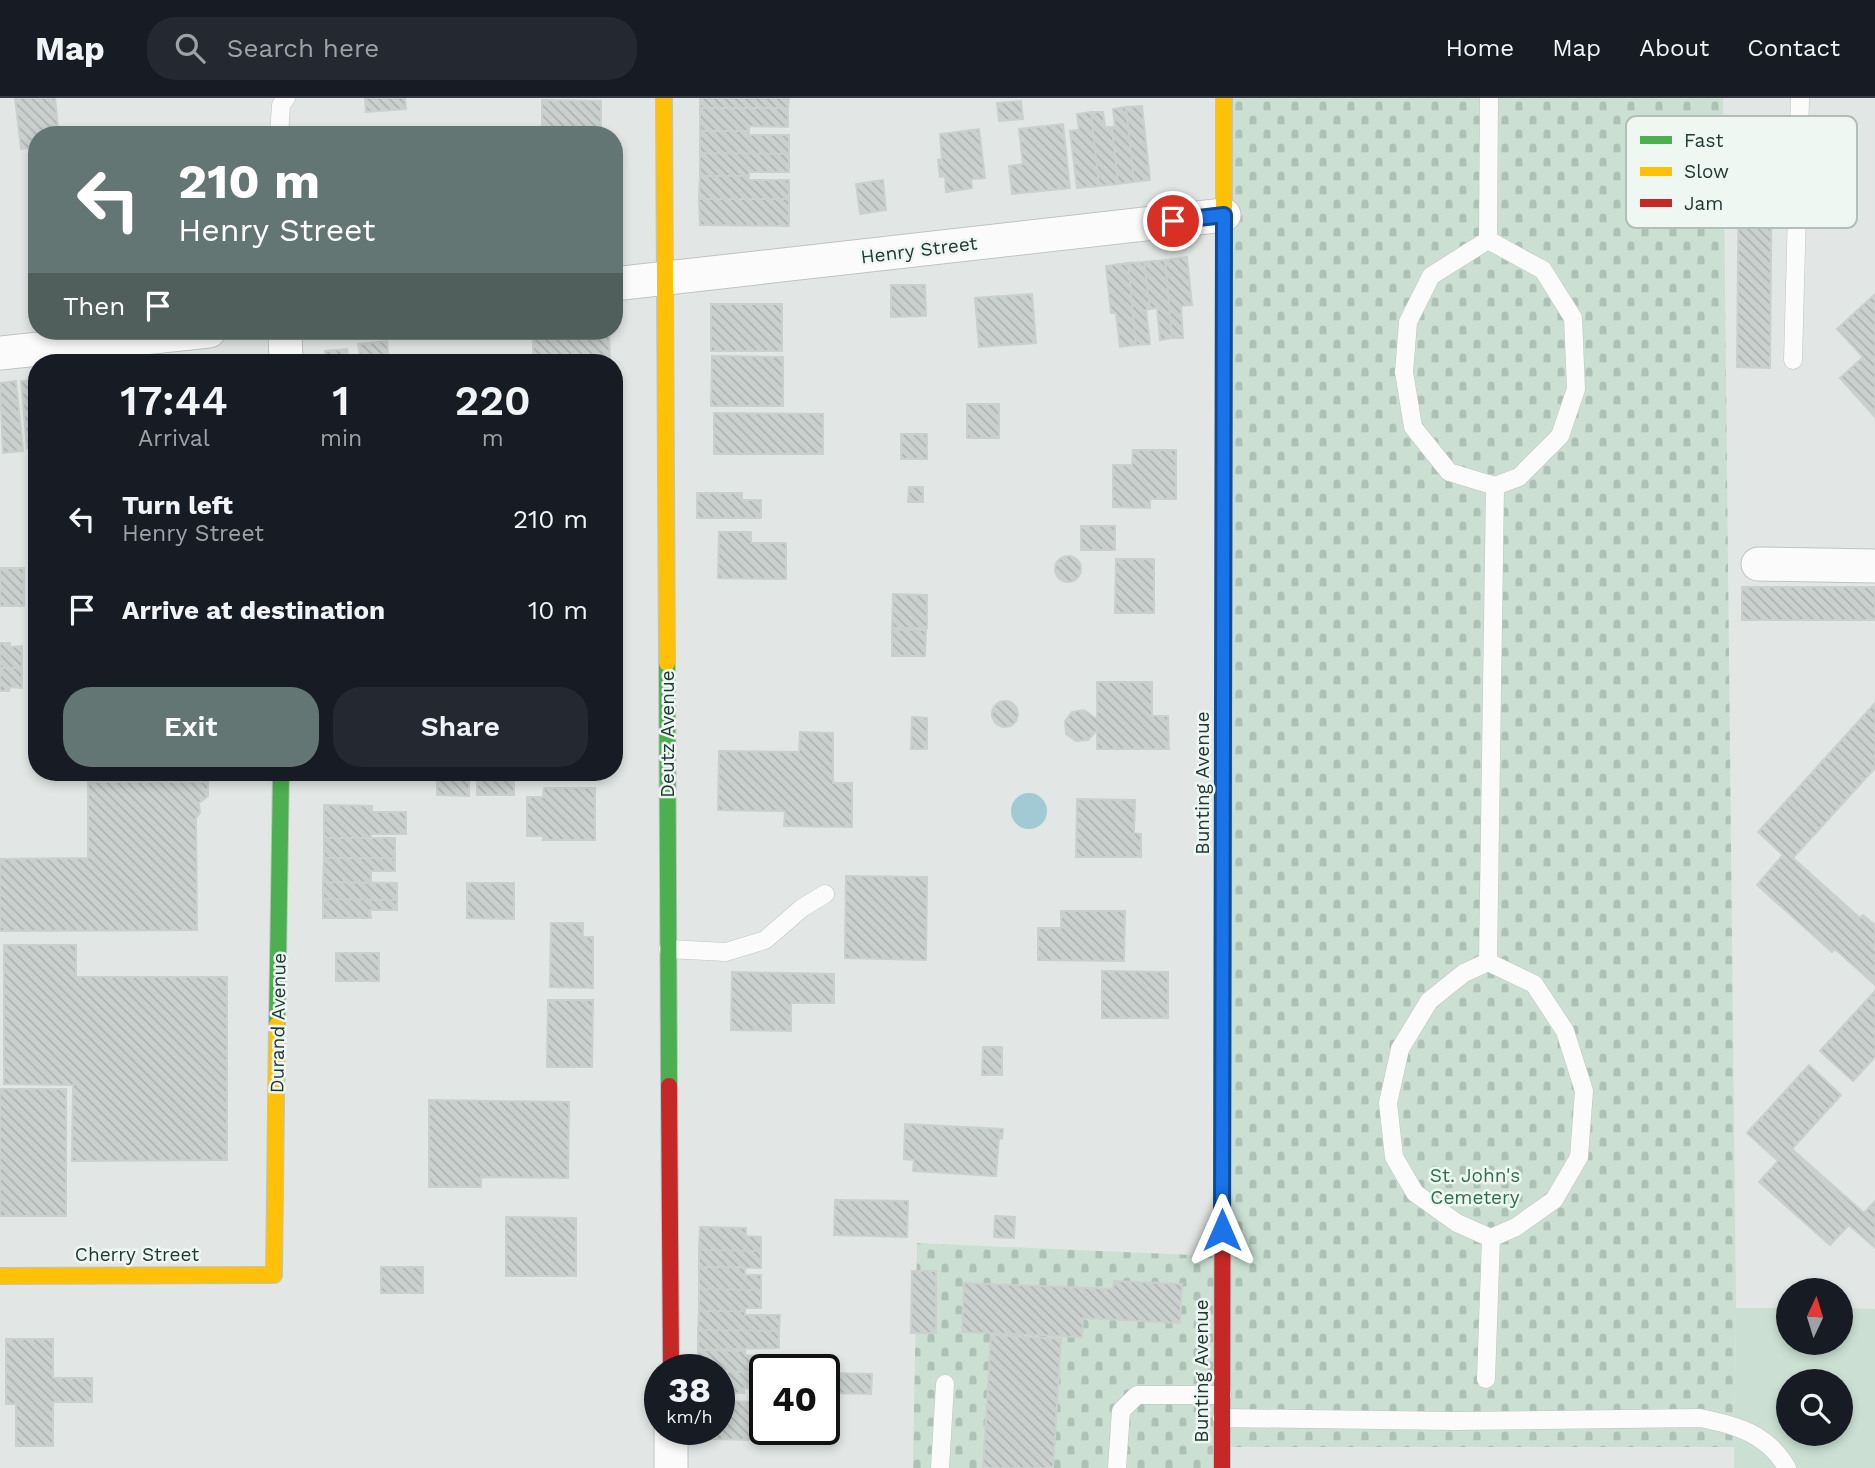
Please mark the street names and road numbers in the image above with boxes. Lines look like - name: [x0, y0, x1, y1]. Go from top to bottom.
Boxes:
- street label: Henry Street: [859, 231, 979, 269]
- street label: Deutz Avenue: [656, 670, 679, 798]
- street label: Bunting Avenue: [1191, 711, 1214, 855]
- street label: Durand Avenue: [265, 953, 291, 1093]
- street label: Cherry Street: [75, 1243, 199, 1266]
- street label: Bunting Avenue: [1190, 1299, 1213, 1443]

